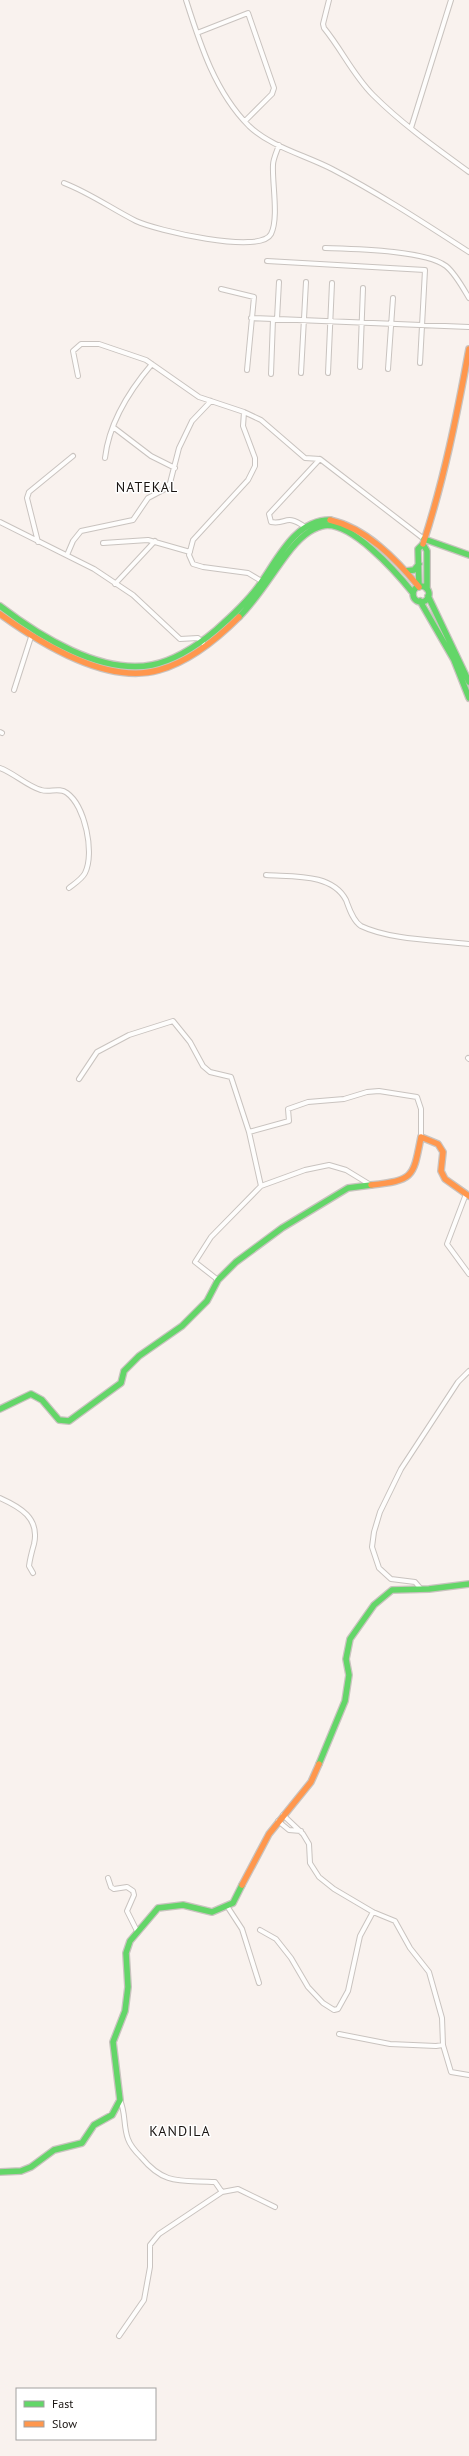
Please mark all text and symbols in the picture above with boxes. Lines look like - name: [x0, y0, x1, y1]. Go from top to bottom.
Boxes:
- district label: NATEKAL: [116, 478, 178, 496]
- district label: KANDILA: [149, 2122, 211, 2140]
- legend: [16, 2388, 156, 2440]
- text: Fast: [52, 2396, 73, 2411]
- text: Slow: [52, 2416, 77, 2431]

